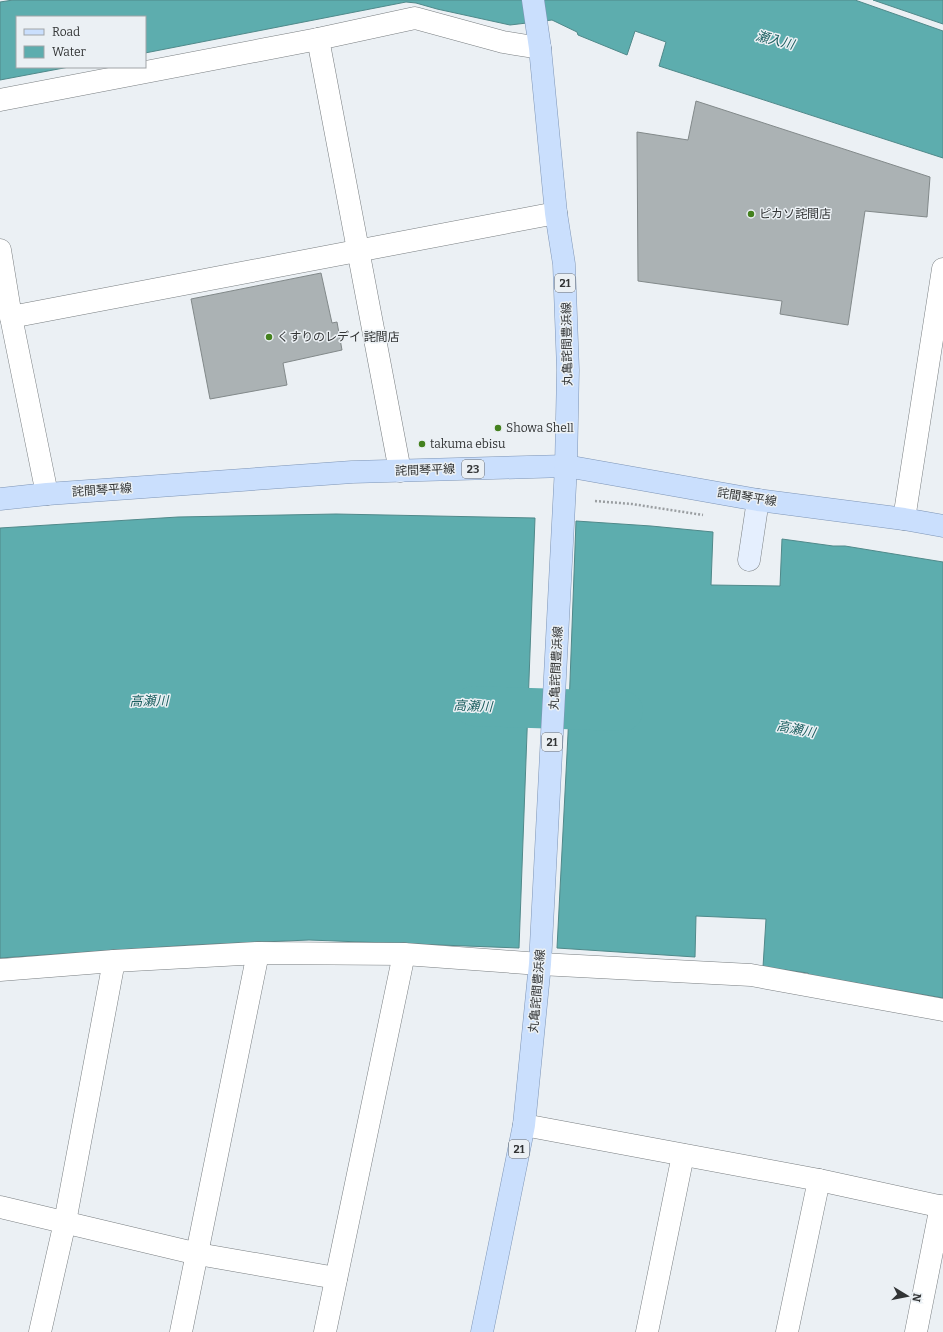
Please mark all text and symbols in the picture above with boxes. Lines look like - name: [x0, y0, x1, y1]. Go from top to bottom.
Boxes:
- legend: [16, 16, 146, 68]
- text: Road: [52, 25, 80, 39]
- water label: 瀬入川: [754, 28, 798, 52]
- text: Water: [52, 45, 87, 59]
- place label: ピカソ詫間店: [759, 207, 831, 221]
- marker: ピカソ詫間店: [746, 209, 756, 219]
- road number: 21: [555, 274, 575, 292]
- street label: 丸亀詫間豊浜線: [559, 302, 575, 386]
- place label: くすりのレデイ 詫間店: [277, 330, 399, 344]
- marker: くすりのレデイ 詫間店: [264, 332, 274, 342]
- place label: Showa Shell: [506, 421, 574, 435]
- marker: Showa Shell: [493, 423, 503, 433]
- place label: takuma ebisu: [430, 437, 506, 451]
- marker: takuma ebisu: [417, 439, 427, 449]
- road number: 23: [462, 460, 484, 478]
- street label: 詫間琴平線: [395, 462, 455, 478]
- street label: 詫間琴平線: [72, 481, 132, 499]
- street label: 詫間琴平線: [716, 485, 778, 509]
- street label: 丸亀詫間豊浜線: [547, 626, 565, 710]
- water label: 高瀬川: [129, 693, 171, 709]
- water label: 高瀬川: [453, 698, 495, 714]
- water label: 高瀬川: [775, 718, 819, 740]
- road number: 21: [542, 733, 562, 751]
- street label: 丸亀詫間豊浜線: [526, 949, 548, 1033]
- road number: 21: [509, 1140, 529, 1158]
- north arrow: [887, 1276, 927, 1316]
- text: N: [909, 1292, 923, 1303]

